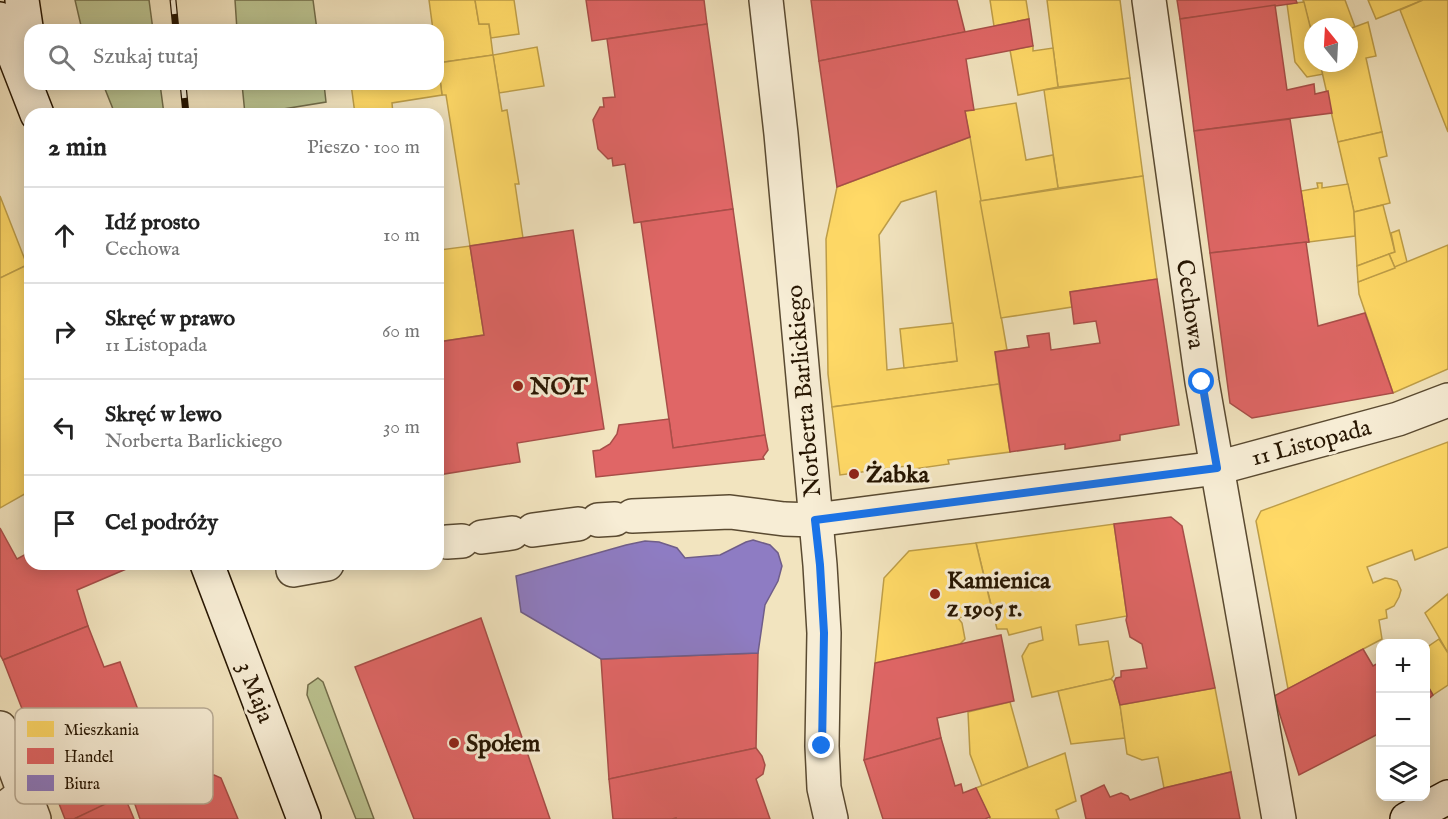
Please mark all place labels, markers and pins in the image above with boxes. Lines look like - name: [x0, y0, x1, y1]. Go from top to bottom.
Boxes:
- place label: NOT: [529, 372, 588, 403]
- marker: NOT: [511, 379, 525, 393]
- place label: Żabka: [866, 460, 930, 491]
- marker: Żabka: [847, 467, 861, 481]
- place label: Kamienica z 1905 r.: [947, 566, 1051, 625]
- marker: Kamienica z 1905 r.: [928, 587, 942, 601]
- place label: Społem: [466, 729, 541, 760]
- marker: Społem: [447, 736, 461, 750]

